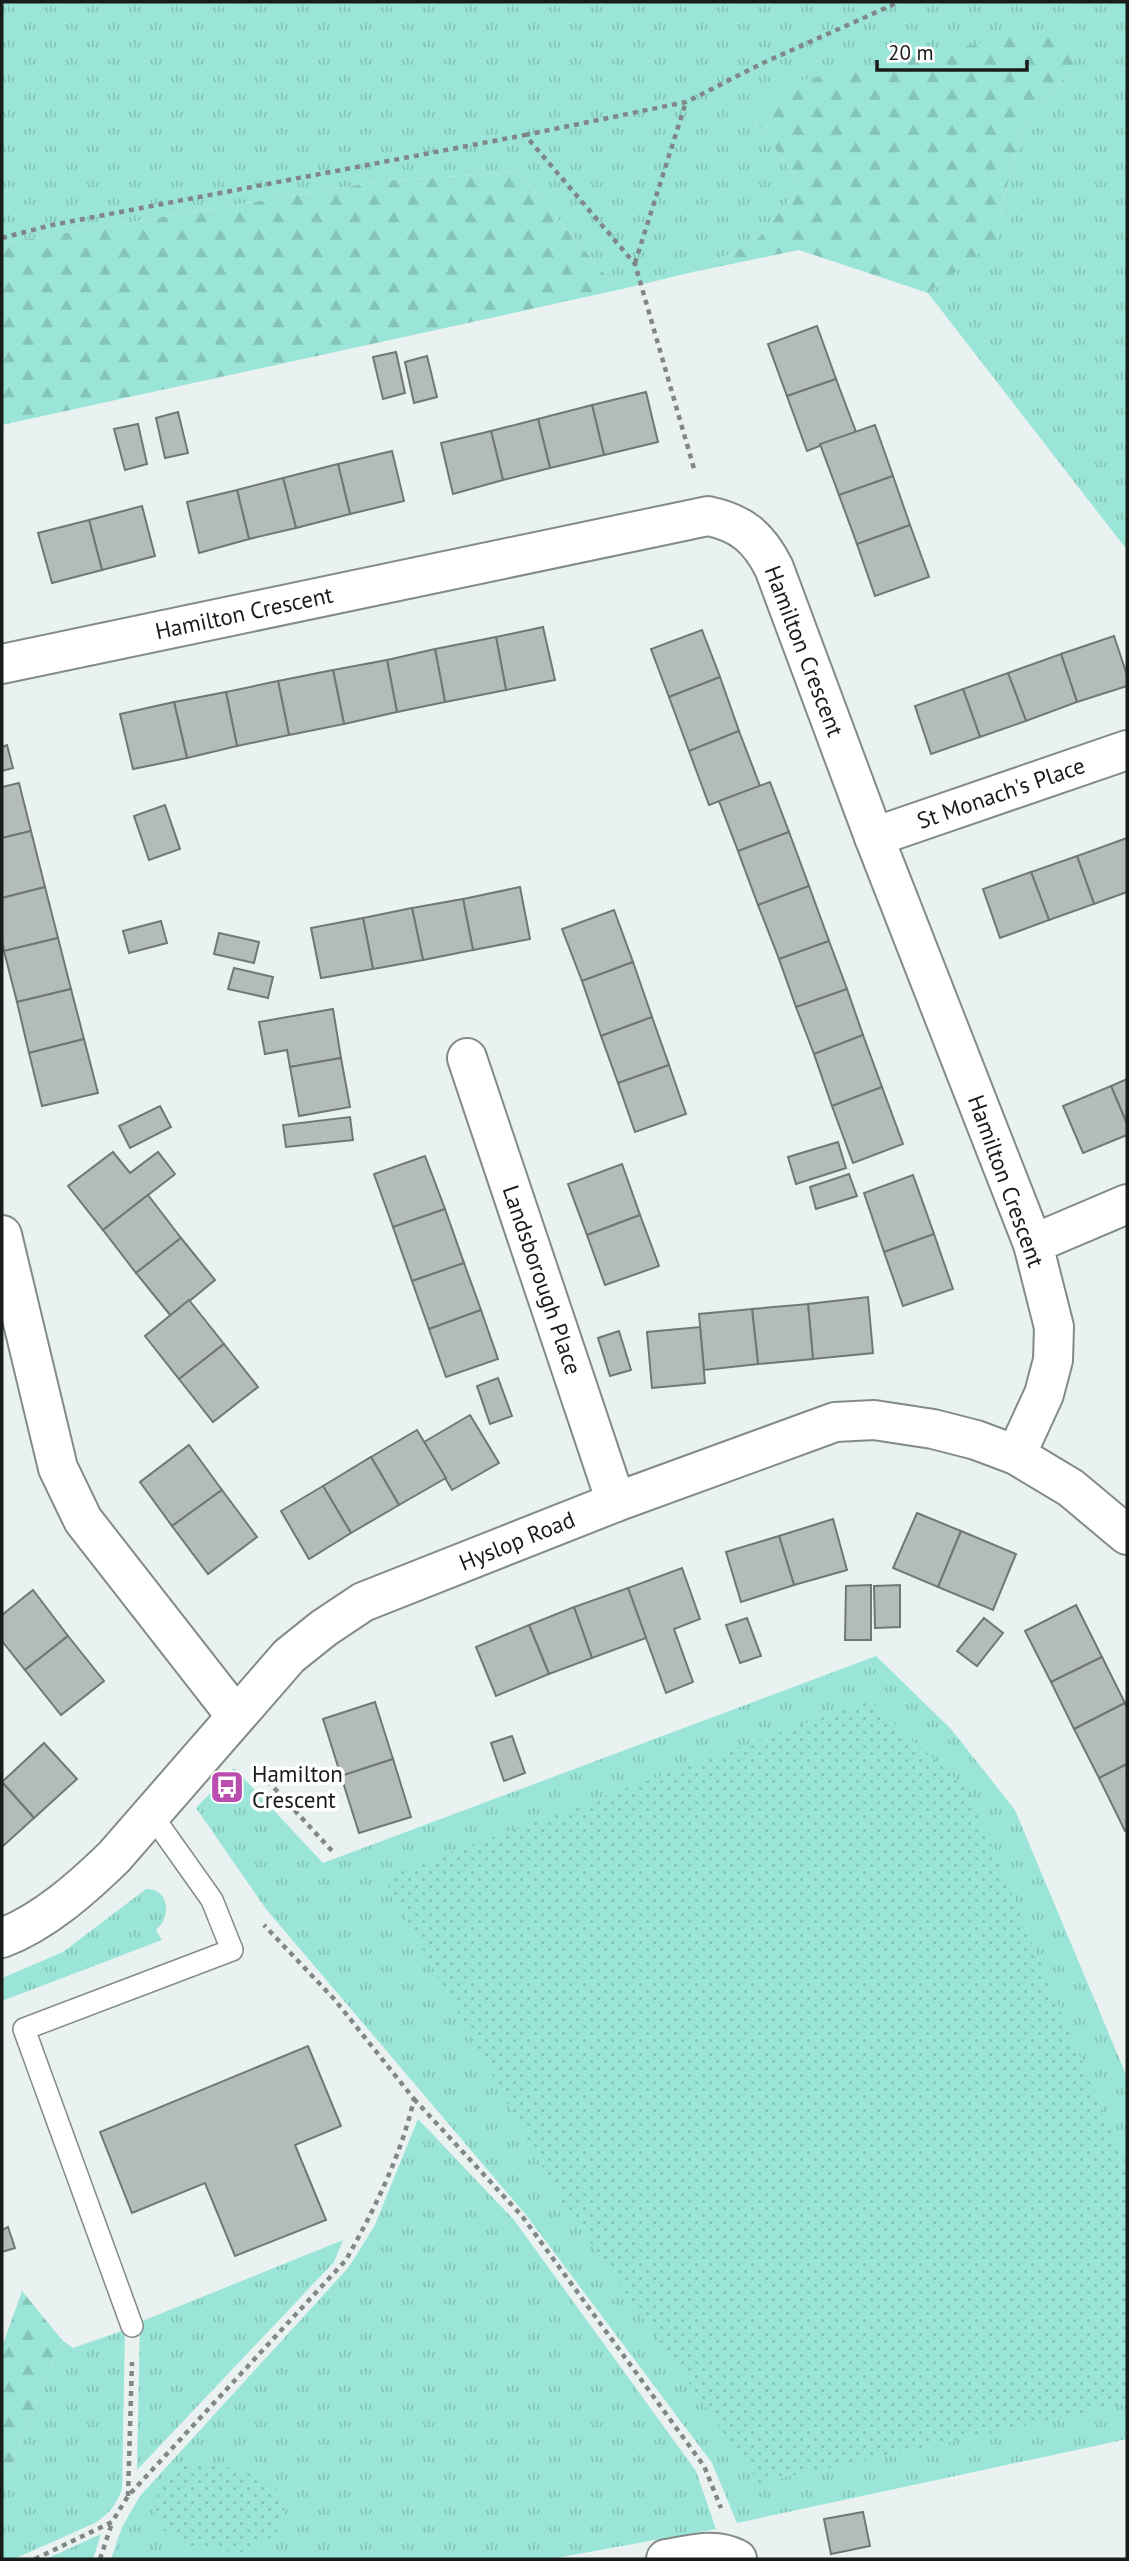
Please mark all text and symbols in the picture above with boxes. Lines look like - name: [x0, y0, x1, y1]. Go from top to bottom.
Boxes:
- scale bar: [877, 28, 1028, 72]
- text: 20 m: [888, 39, 934, 66]
- street label: Hamilton Crescent: [759, 561, 850, 741]
- street label: Hamilton Crescent: [152, 579, 336, 645]
- street label: St Monach's Place: [913, 750, 1089, 835]
- street label: Hamilton Crescent: [962, 1091, 1051, 1271]
- street label: Landsborough Place: [496, 1181, 588, 1378]
- street label: Hyslop Road: [455, 1504, 579, 1577]
- place label: Hamilton Crescent: [252, 1759, 343, 1814]
- bus stop icon: Hamilton Crescent: [208, 1768, 246, 1806]

